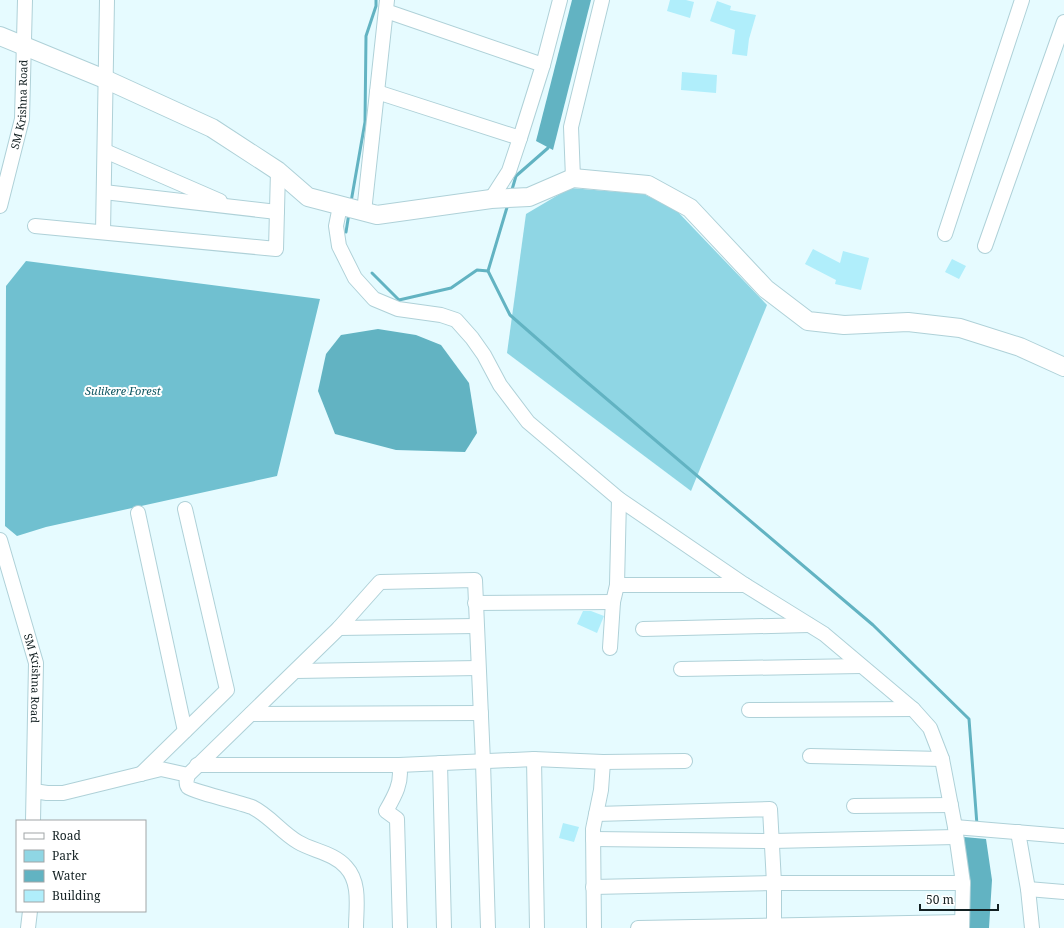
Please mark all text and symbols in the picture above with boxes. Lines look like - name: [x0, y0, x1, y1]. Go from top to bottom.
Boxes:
- street label: SM Krishna Road: [7, 59, 31, 151]
- park label: Sulikere Forest: [85, 383, 162, 398]
- street label: SM Krishna Road: [21, 632, 44, 723]
- legend: [16, 820, 146, 912]
- text: Road: [52, 827, 82, 844]
- text: Park: [52, 847, 80, 864]
- text: Water: [52, 867, 87, 884]
- scale bar: [920, 886, 998, 912]
- text: Building: [52, 887, 101, 904]
- text: 50 m: [926, 891, 954, 908]

